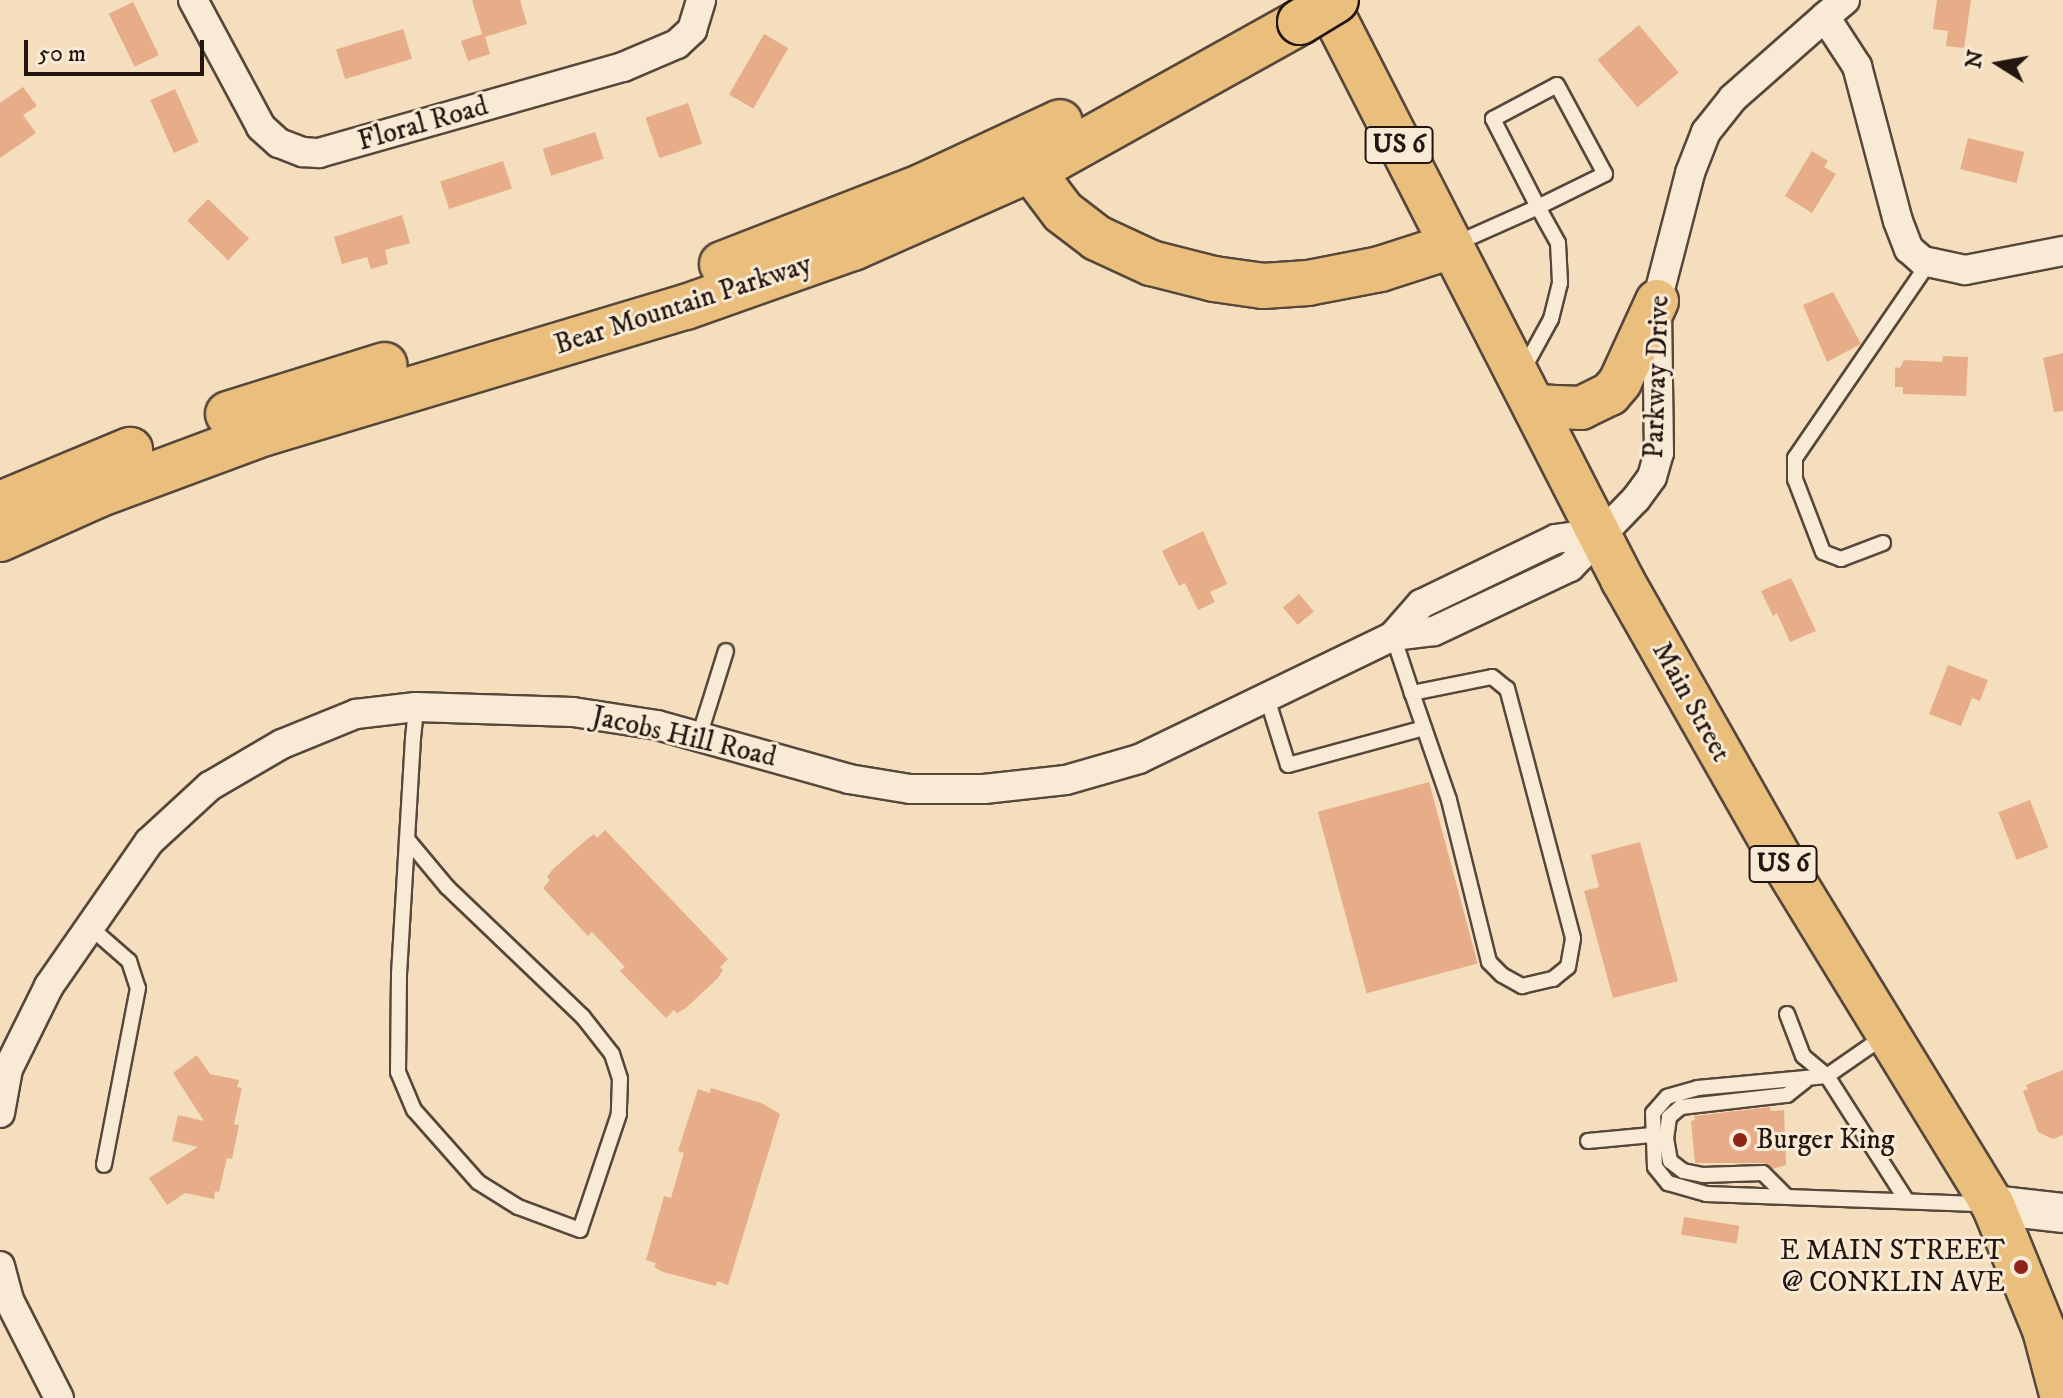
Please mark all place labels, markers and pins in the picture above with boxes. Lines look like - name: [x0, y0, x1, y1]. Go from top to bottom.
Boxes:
- place label: Burger King: [1756, 1123, 1894, 1157]
- marker: Burger King: [1731, 1131, 1749, 1149]
- place label: E MAIN STREET @ CONKLIN AVE: [1780, 1234, 2005, 1300]
- marker: E MAIN STREET @ CONKLIN AVE: [2012, 1258, 2030, 1276]

